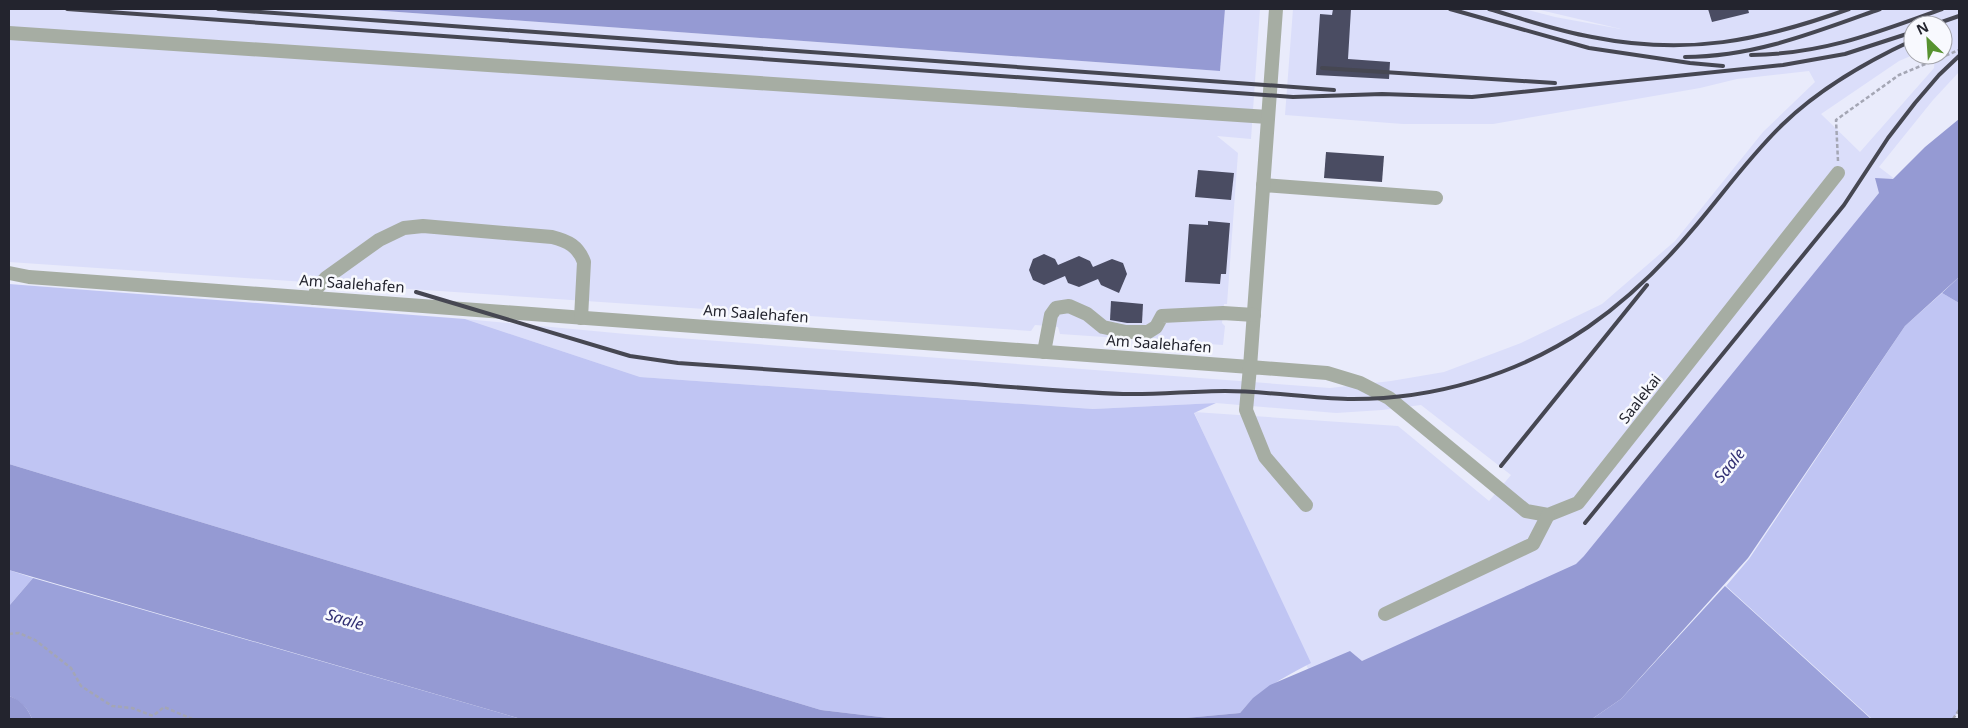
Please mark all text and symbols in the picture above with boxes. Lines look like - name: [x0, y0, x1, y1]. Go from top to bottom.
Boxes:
- north arrow: [1903, 15, 1953, 65]
- text: N: [1913, 17, 1931, 39]
- street label: Am Saalehafen: [299, 269, 405, 297]
- street label: Am Saalehafen: [703, 299, 809, 327]
- street label: Am Saalehafen: [1106, 329, 1212, 357]
- street label: Saalekai: [1614, 369, 1665, 427]
- water label: Saale: [1708, 443, 1750, 487]
- water label: Saale: [323, 603, 367, 635]

